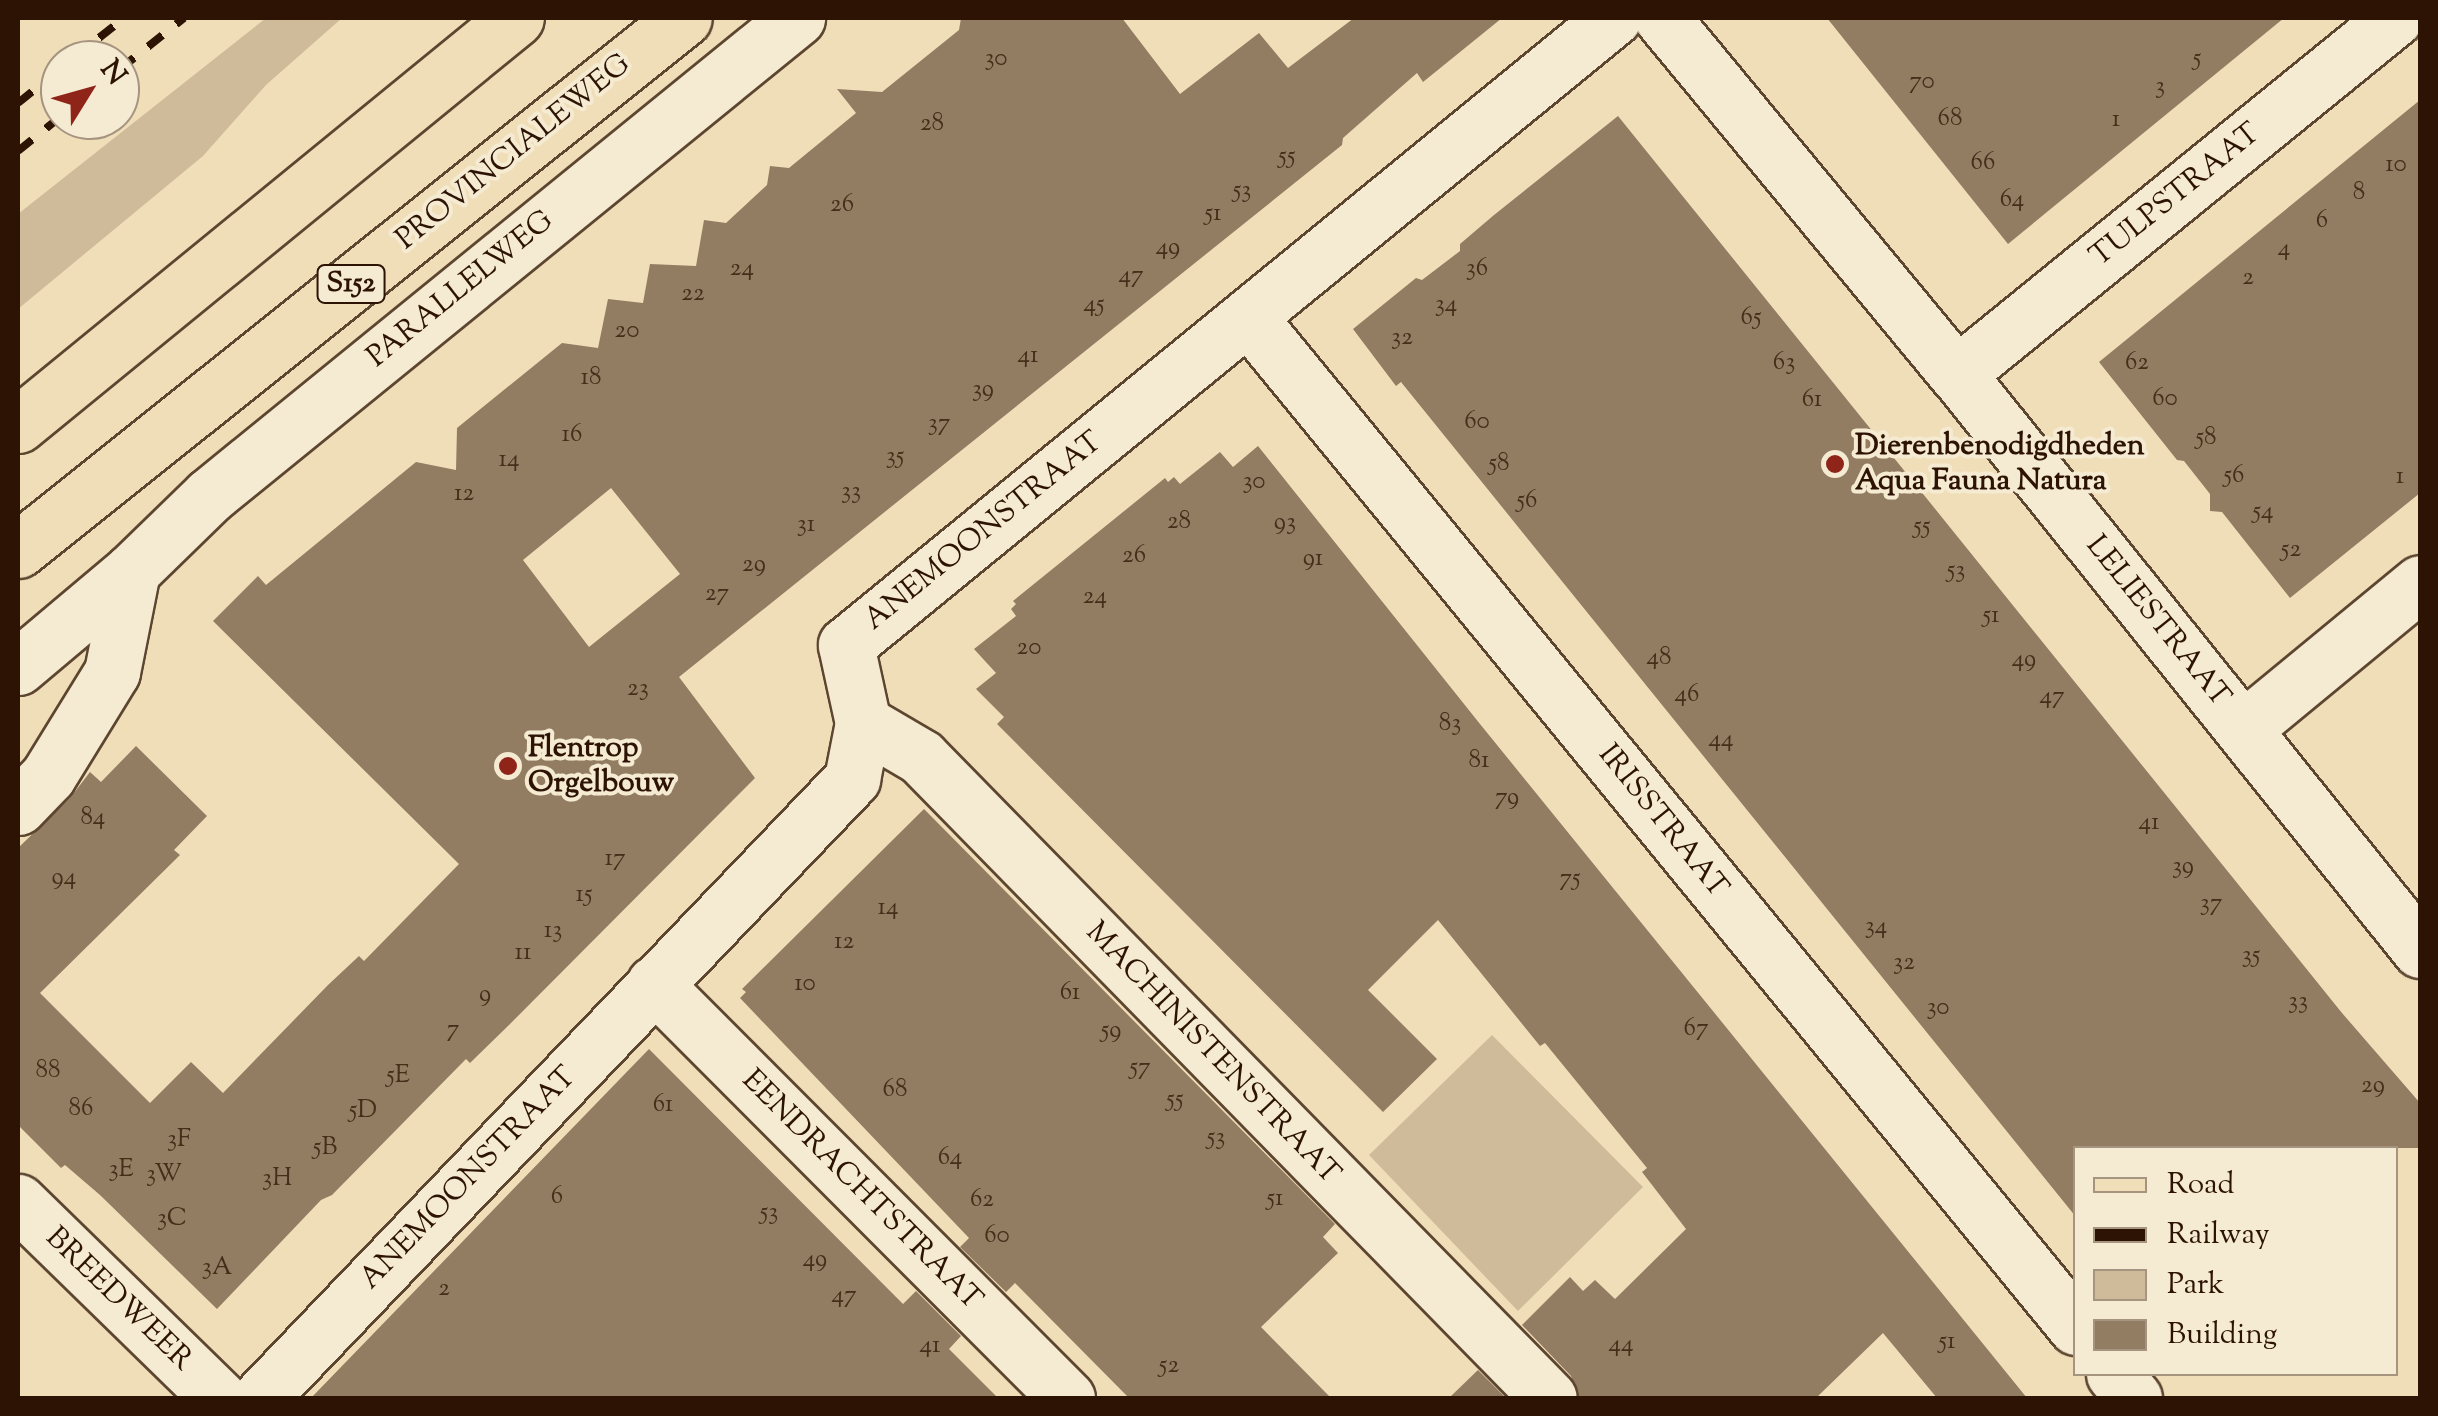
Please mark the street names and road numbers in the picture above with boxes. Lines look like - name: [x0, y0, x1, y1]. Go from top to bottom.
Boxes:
- street label: PROVINCIALEWEG: [390, 47, 638, 259]
- street label: TULPSTRAAT: [2084, 116, 2268, 276]
- street label: PARALLELWEG: [361, 204, 561, 376]
- road number: S152: [316, 261, 386, 307]
- street label: ANEMOONSTRAAT: [858, 425, 1110, 639]
- street label: LELIESTRAAT: [2077, 529, 2237, 715]
- street label: IRISSTRAAT: [1589, 738, 1735, 906]
- street label: MACHINISTENSTRAAT: [1077, 915, 1347, 1193]
- street label: ANEMOONSTRAAT: [353, 1060, 585, 1298]
- street label: EENDRACHTSTRAAT: [733, 1063, 989, 1319]
- street label: BREEDWEER: [37, 1221, 199, 1379]

